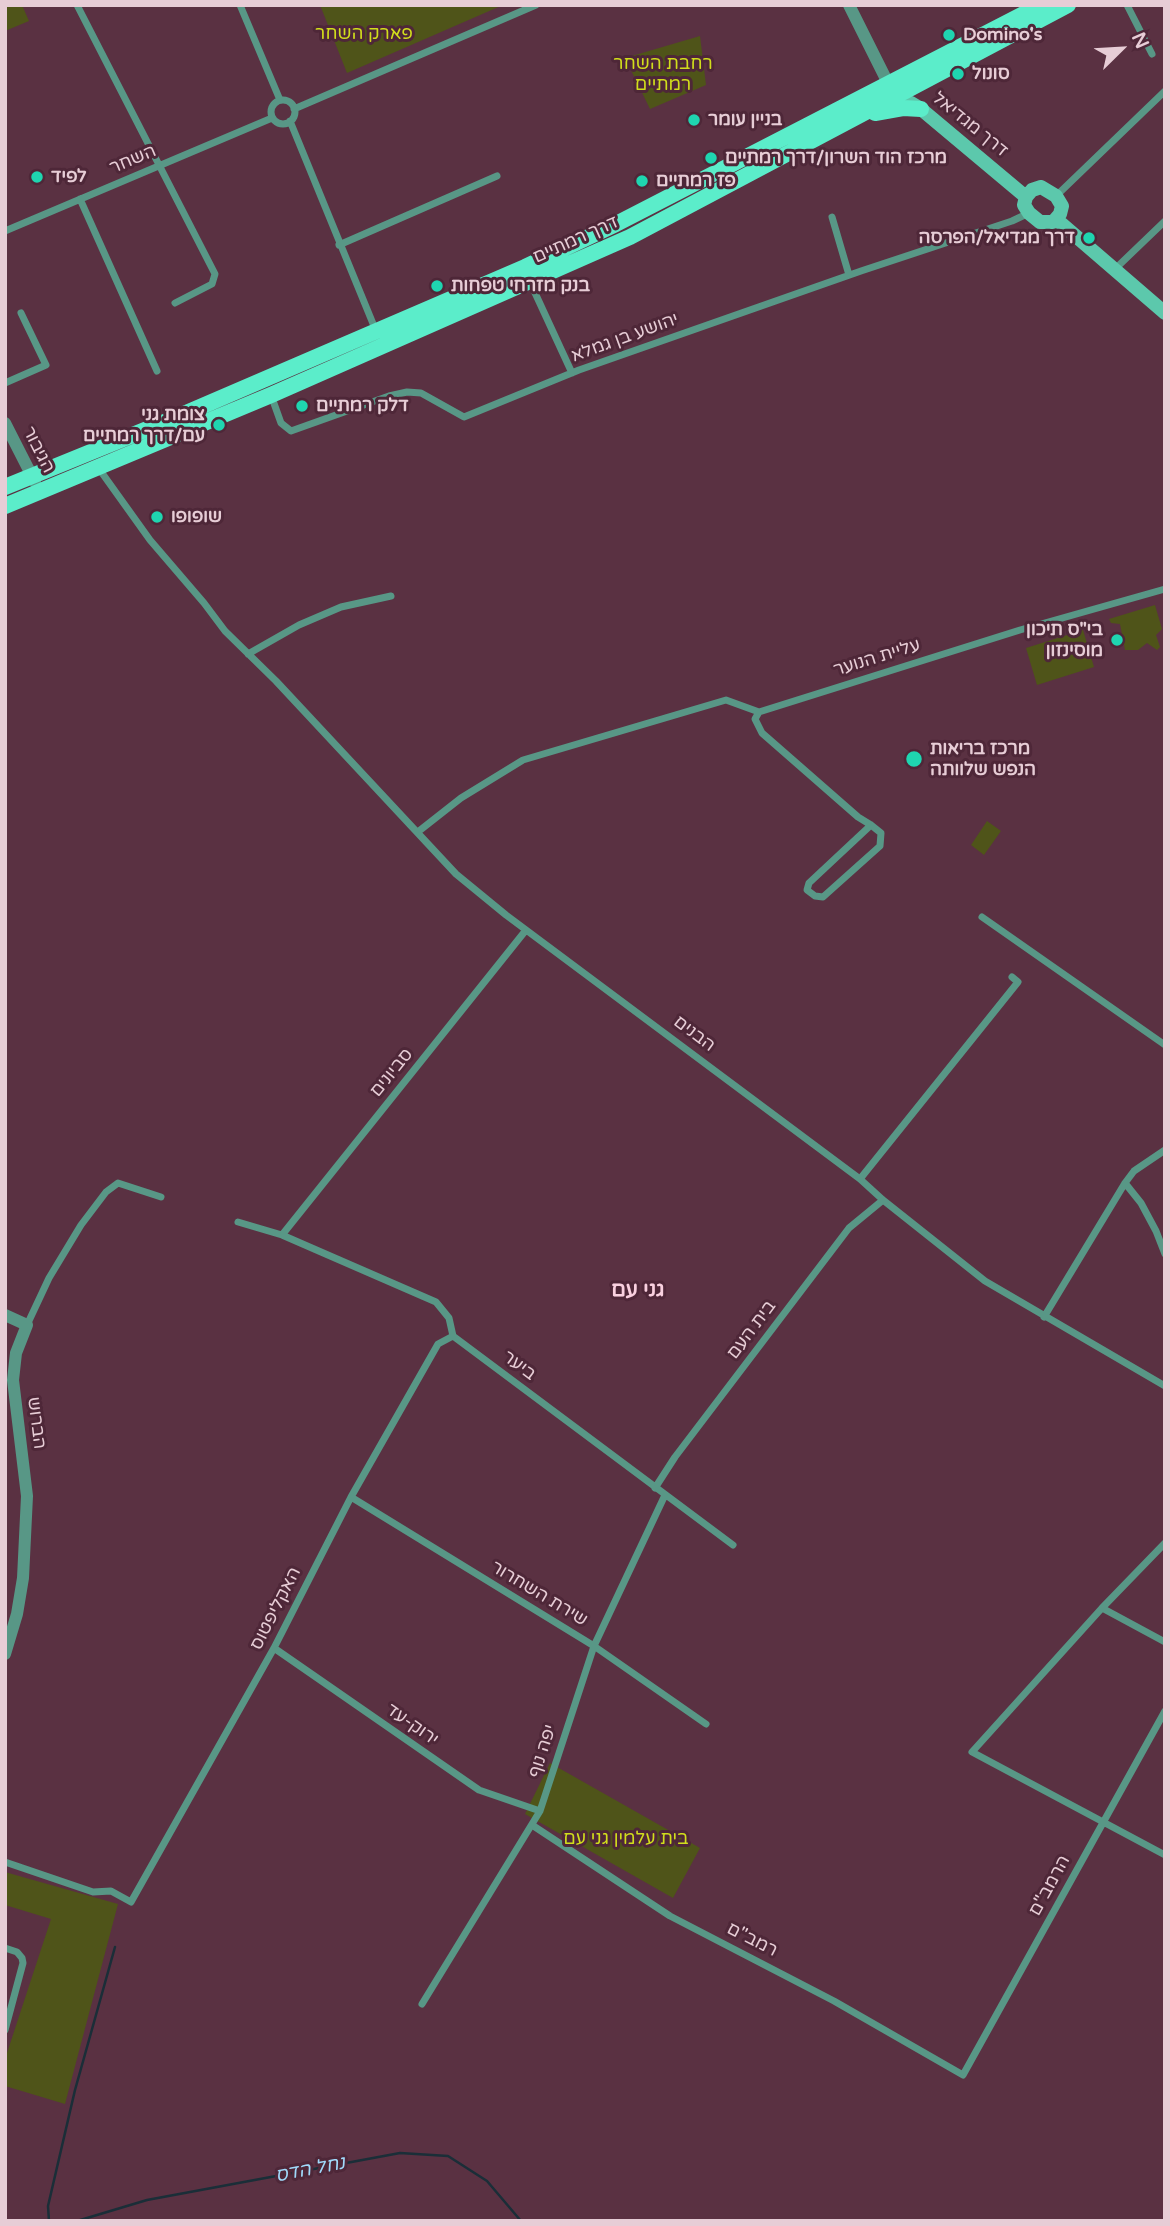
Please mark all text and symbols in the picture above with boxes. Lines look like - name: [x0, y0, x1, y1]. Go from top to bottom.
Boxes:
- north arrow: [1086, 14, 1156, 84]
- park label: פארק השחר: [315, 23, 413, 45]
- place label: Domino's: [963, 24, 1042, 46]
- marker: Domino's: [941, 27, 957, 43]
- text: N: [1127, 29, 1153, 52]
- park label: רחבת השחר רמתיים: [613, 53, 713, 96]
- place label: סונול: [972, 63, 1010, 85]
- marker: סונול: [950, 66, 966, 82]
- street label: דרך מגדיאל: [928, 88, 1012, 162]
- place label: בניין עומר: [708, 109, 782, 131]
- marker: בניין עומר: [686, 112, 702, 128]
- street label: השחר: [107, 141, 159, 179]
- place label: מרכז הוד השרון/דרך רמתיים: [725, 147, 947, 169]
- marker: מרכז הוד השרון/דרך רמתיים: [703, 150, 719, 166]
- place label: לפיד: [51, 166, 87, 188]
- marker: לפיד: [29, 169, 45, 185]
- place label: פז רמתיים: [656, 170, 736, 192]
- marker: פז רמתיים: [634, 173, 650, 189]
- street label: דרך רמתיים: [530, 212, 622, 268]
- place label: דרך מגדיאל/הפרסה: [919, 227, 1075, 249]
- marker: דרך מגדיאל/הפרסה: [1081, 230, 1097, 246]
- place label: בנק מזרחי טפחות: [451, 275, 590, 297]
- marker: בנק מזרחי טפחות: [429, 278, 445, 294]
- street label: יהושע בן גמלא: [568, 309, 682, 367]
- place label: דלק רמתיים: [316, 395, 409, 417]
- marker: דלק רמתיים: [294, 398, 310, 414]
- place label: צומת גני עם/דרך רמתיים: [83, 404, 205, 446]
- marker: צומת גני עם/דרך רמתיים: [211, 417, 227, 433]
- street label: הגיבור: [17, 423, 59, 477]
- place label: שופופו: [171, 506, 222, 528]
- marker: שופופו: [149, 509, 165, 525]
- place label: בי"ס תיכון מוסינזון: [1026, 619, 1103, 662]
- marker: בי"ס תיכון מוסינזון: [1109, 632, 1125, 648]
- street label: עליית הנוער: [831, 635, 923, 681]
- place label: מרכז בריאות הנפש שלוותה: [930, 738, 1036, 780]
- marker: מרכז בריאות הנפש שלוותה: [904, 749, 924, 769]
- street label: הבנים: [669, 1011, 719, 1057]
- street label: סביונים: [366, 1044, 418, 1102]
- district label: גני עם: [611, 1277, 665, 1303]
- street label: בית העם: [723, 1296, 781, 1364]
- street label: ביער: [498, 1346, 540, 1386]
- street label: הברוש: [22, 1396, 50, 1450]
- street label: שירת השחרור: [487, 1557, 591, 1631]
- street label: האקליפטוס: [246, 1564, 306, 1654]
- street label: ירוק-עד: [382, 1699, 442, 1751]
- street label: יפה נוף: [524, 1722, 562, 1780]
- park label: בית עלמין גני עם: [563, 1828, 689, 1850]
- street label: הרמב"ם: [1025, 1852, 1075, 1920]
- street label: רמב"ם: [723, 1918, 781, 1962]
- water label: נחל הדס: [273, 2152, 347, 2188]

